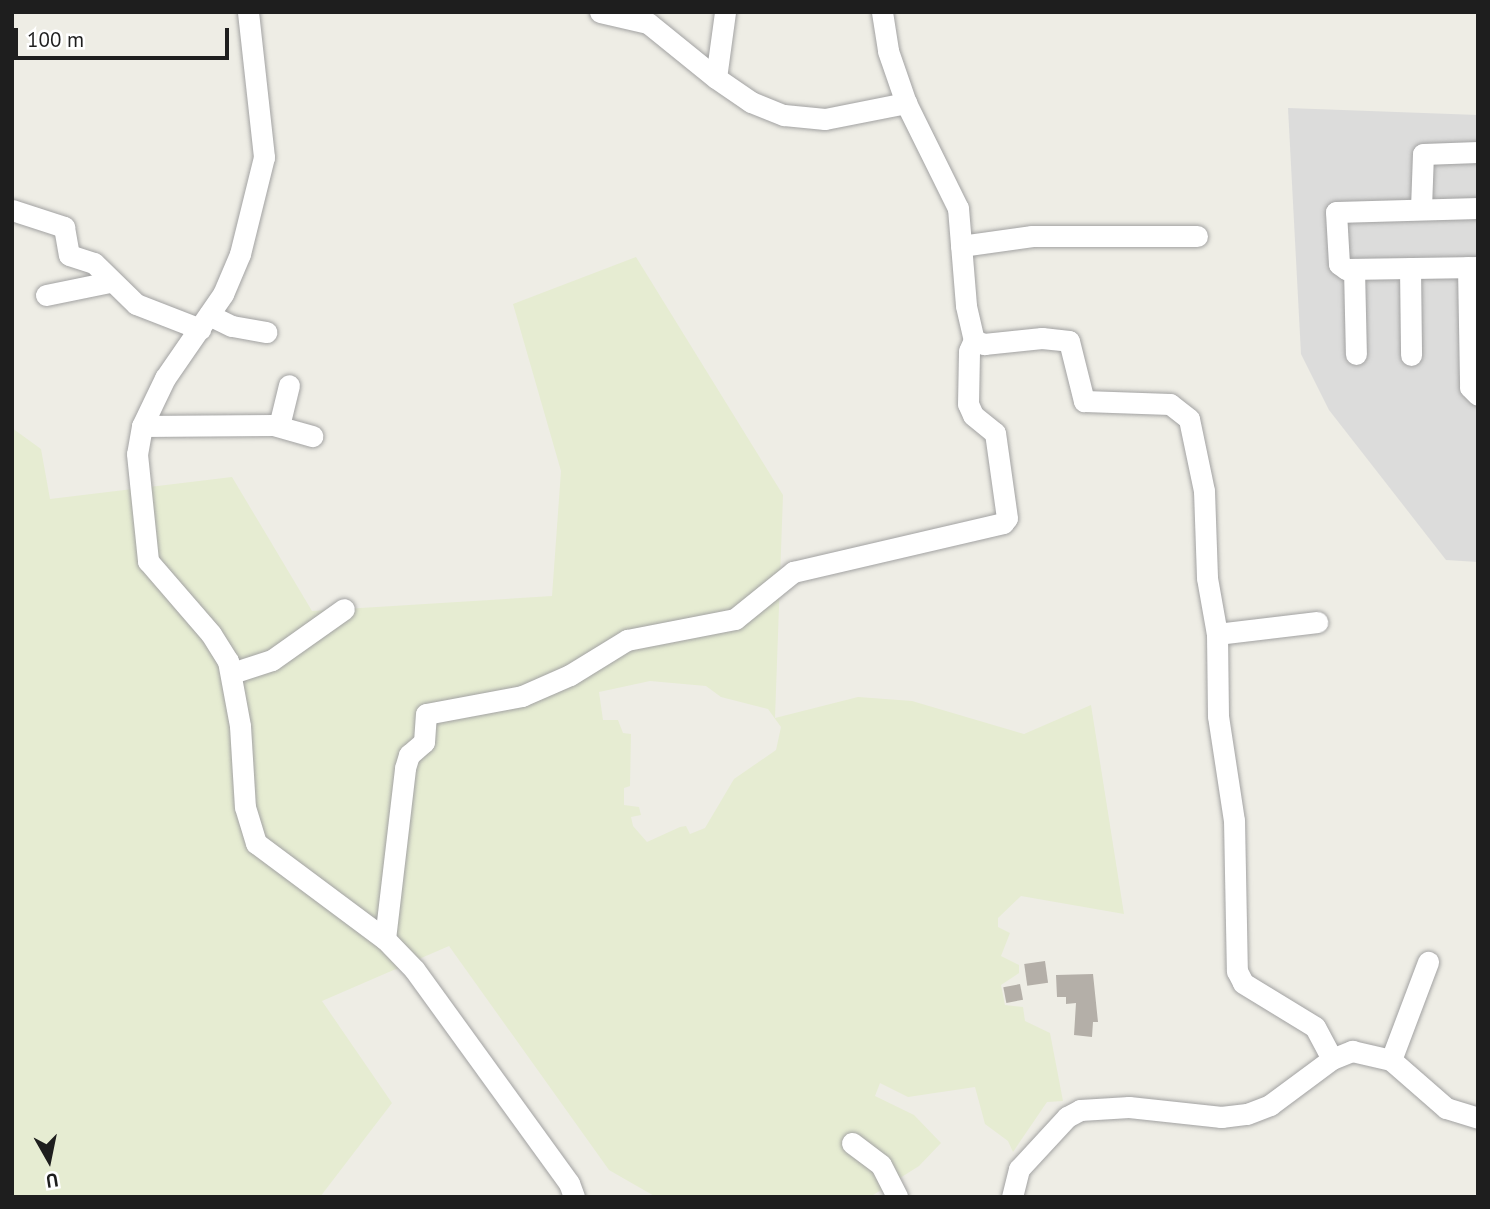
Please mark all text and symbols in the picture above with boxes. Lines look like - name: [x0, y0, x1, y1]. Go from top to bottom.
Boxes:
- scale bar: [18, 14, 233, 58]
- text: 100 m: [27, 26, 84, 53]
- north arrow: [14, 1125, 84, 1195]
- text: U: [45, 1168, 60, 1194]

